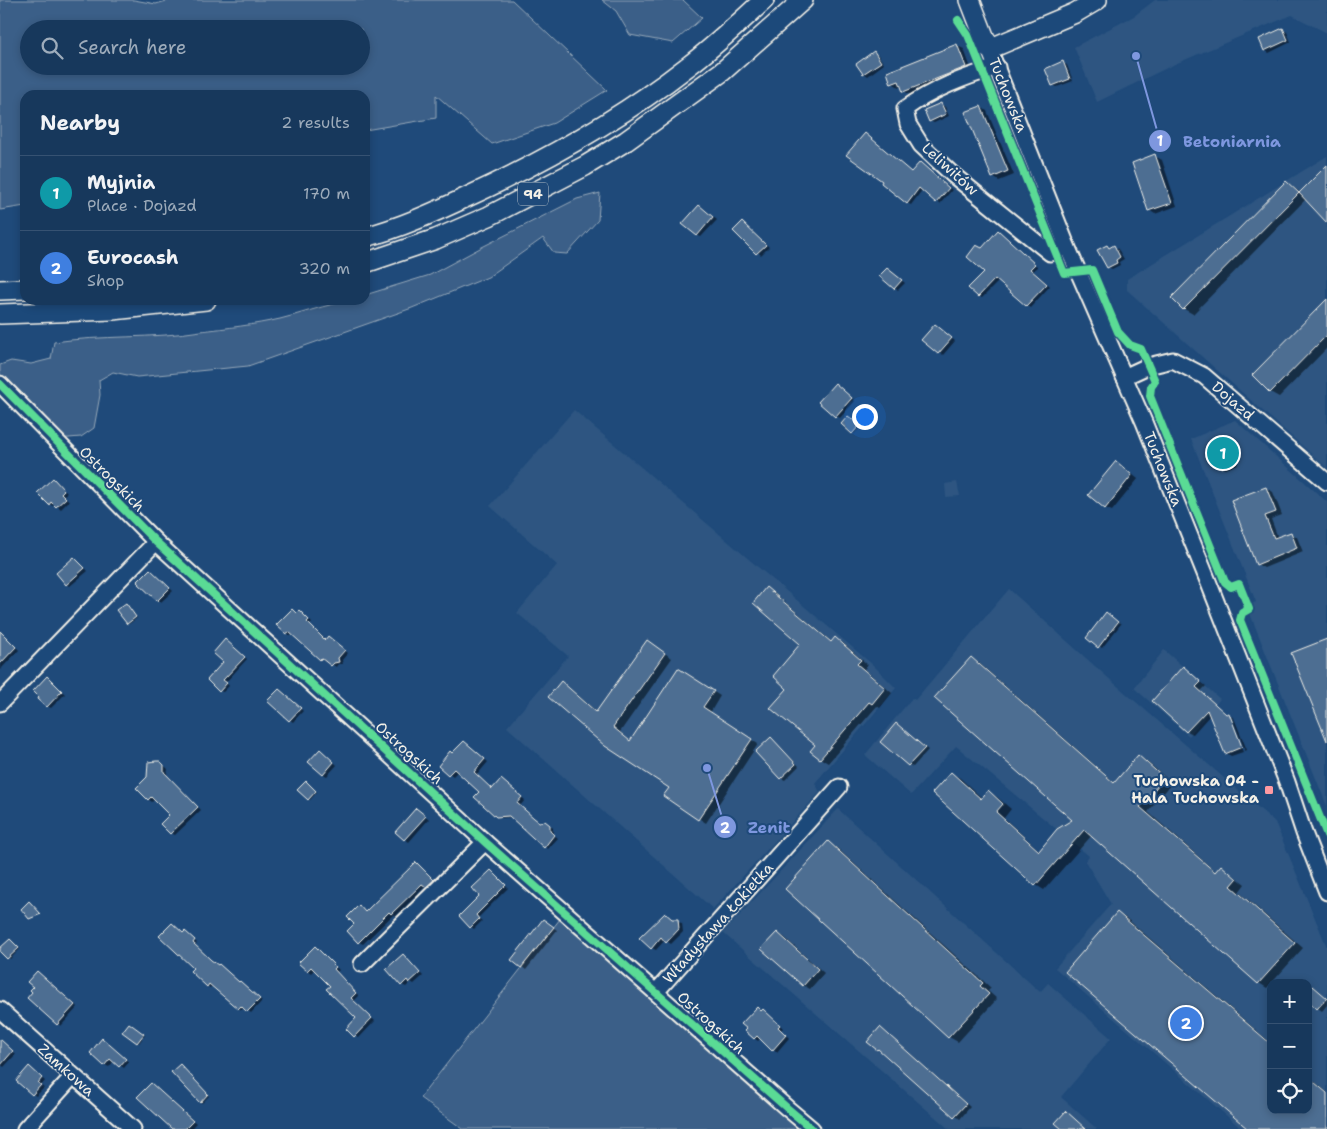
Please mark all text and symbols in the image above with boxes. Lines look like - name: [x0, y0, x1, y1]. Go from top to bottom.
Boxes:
- search box: [20, 20, 370, 75]
- icon: search: [38, 34, 66, 62]
- text: Search here: [78, 35, 187, 60]
- street label: Tuchowska: [984, 55, 1032, 136]
- text: Nearby: [40, 109, 120, 137]
- text: 2 results: [281, 112, 350, 133]
- callout: Betoniarnia: [1148, 125, 1291, 156]
- text: 1: [1157, 131, 1164, 151]
- text: Betoniarnia: [1183, 131, 1281, 152]
- street label: Leliwitów: [917, 138, 983, 200]
- text: Myjnia: [87, 170, 155, 195]
- road number: 94: [518, 182, 548, 205]
- text: 1: [52, 183, 60, 204]
- text: 170 m: [303, 183, 350, 204]
- text: Place · Dojazd: [87, 195, 197, 216]
- text: Eurocash: [87, 245, 179, 270]
- text: 2: [50, 258, 62, 279]
- text: 320 m: [299, 258, 350, 279]
- text: Shop: [87, 270, 124, 291]
- street label: Dojazd: [1208, 377, 1259, 425]
- your location: [852, 404, 878, 430]
- street label: Tuchowska: [1139, 429, 1187, 510]
- pin: 1: [1207, 434, 1239, 472]
- street label: Ostrogskich: [75, 442, 149, 516]
- street label: Ostrogskich: [371, 717, 447, 789]
- place label: Tuchowska 04 - Hala Tuchowska: [1131, 771, 1260, 808]
- marker: Tuchowska 04 - Hala Tuchowska: [1263, 784, 1275, 796]
- callout: Zenit: [713, 812, 801, 843]
- text: Zenit: [748, 817, 791, 838]
- text: 2: [720, 818, 731, 838]
- street label: Władysława Łokietka: [658, 858, 778, 988]
- map controls: [1267, 979, 1312, 1114]
- button: +: [1267, 979, 1312, 1024]
- street label: Ostrogskich: [673, 987, 749, 1059]
- pin: 2: [1170, 1004, 1202, 1042]
- button: −: [1267, 1024, 1312, 1069]
- street label: Zamkowa: [33, 1039, 99, 1101]
- button: locate: [1267, 1069, 1312, 1114]

